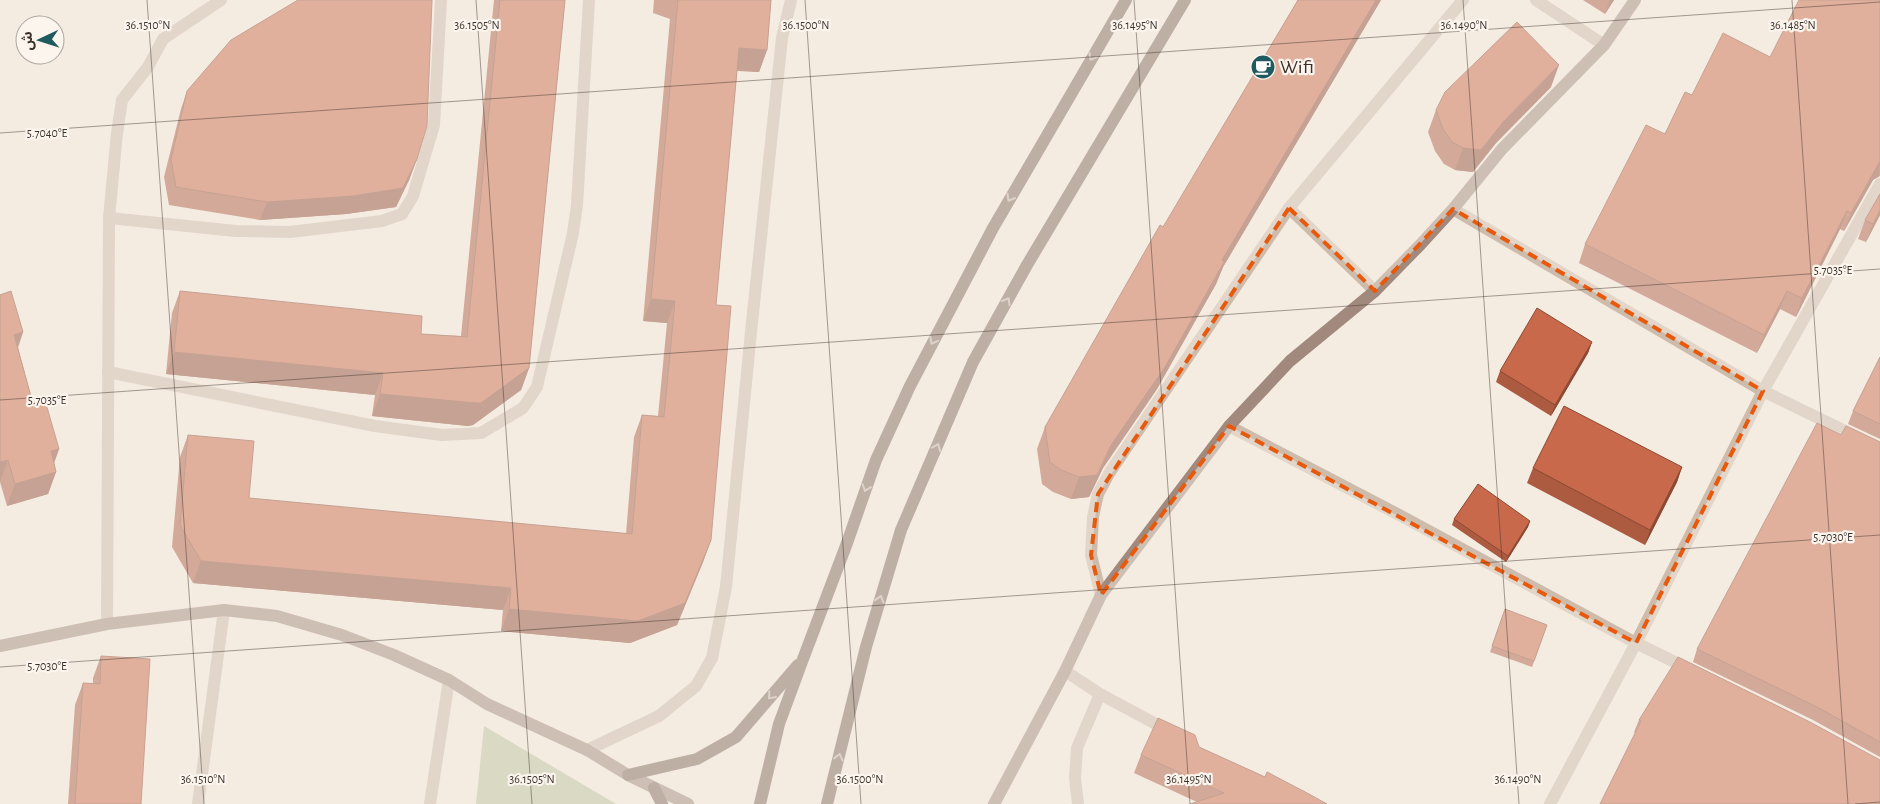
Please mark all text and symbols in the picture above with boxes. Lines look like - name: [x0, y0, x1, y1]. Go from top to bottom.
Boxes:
- north arrow: [15, 15, 65, 65]
- text: 36.1510°N: [126, 19, 170, 31]
- text: 36.1505°N: [454, 19, 500, 31]
- text: 36.1500°N: [783, 19, 829, 31]
- text: 36.1495°N: [1112, 19, 1158, 31]
- text: 36.1490°N: [1441, 19, 1487, 31]
- text: 36.1485°N: [1770, 19, 1816, 31]
- text: ش: [20, 31, 36, 51]
- one-way arrow: [1089, 52, 1099, 61]
- cafe icon: Wifi: [1250, 54, 1276, 80]
- place label: Wifi: [1280, 57, 1314, 77]
- text: 5.7040°E: [27, 127, 67, 139]
- one-way arrow: [1007, 192, 1017, 201]
- text: 5.7035°E: [1814, 264, 1852, 276]
- one-way arrow: [1001, 298, 1011, 307]
- one-way arrow: [930, 335, 940, 344]
- text: 5.7035°E: [28, 394, 66, 406]
- one-way arrow: [930, 443, 941, 452]
- one-way arrow: [862, 484, 872, 492]
- text: 5.7030°E: [1813, 531, 1853, 543]
- one-way arrow: [874, 596, 884, 604]
- text: 5.7030°E: [27, 660, 67, 672]
- one-way arrow: [767, 690, 776, 699]
- one-way arrow: [833, 752, 844, 761]
- text: 36.1510°N: [181, 773, 225, 785]
- text: 36.1505°N: [509, 773, 555, 785]
- text: 36.1500°N: [837, 773, 883, 785]
- text: 36.1495°N: [1166, 773, 1212, 785]
- text: 36.1490°N: [1495, 773, 1541, 785]

